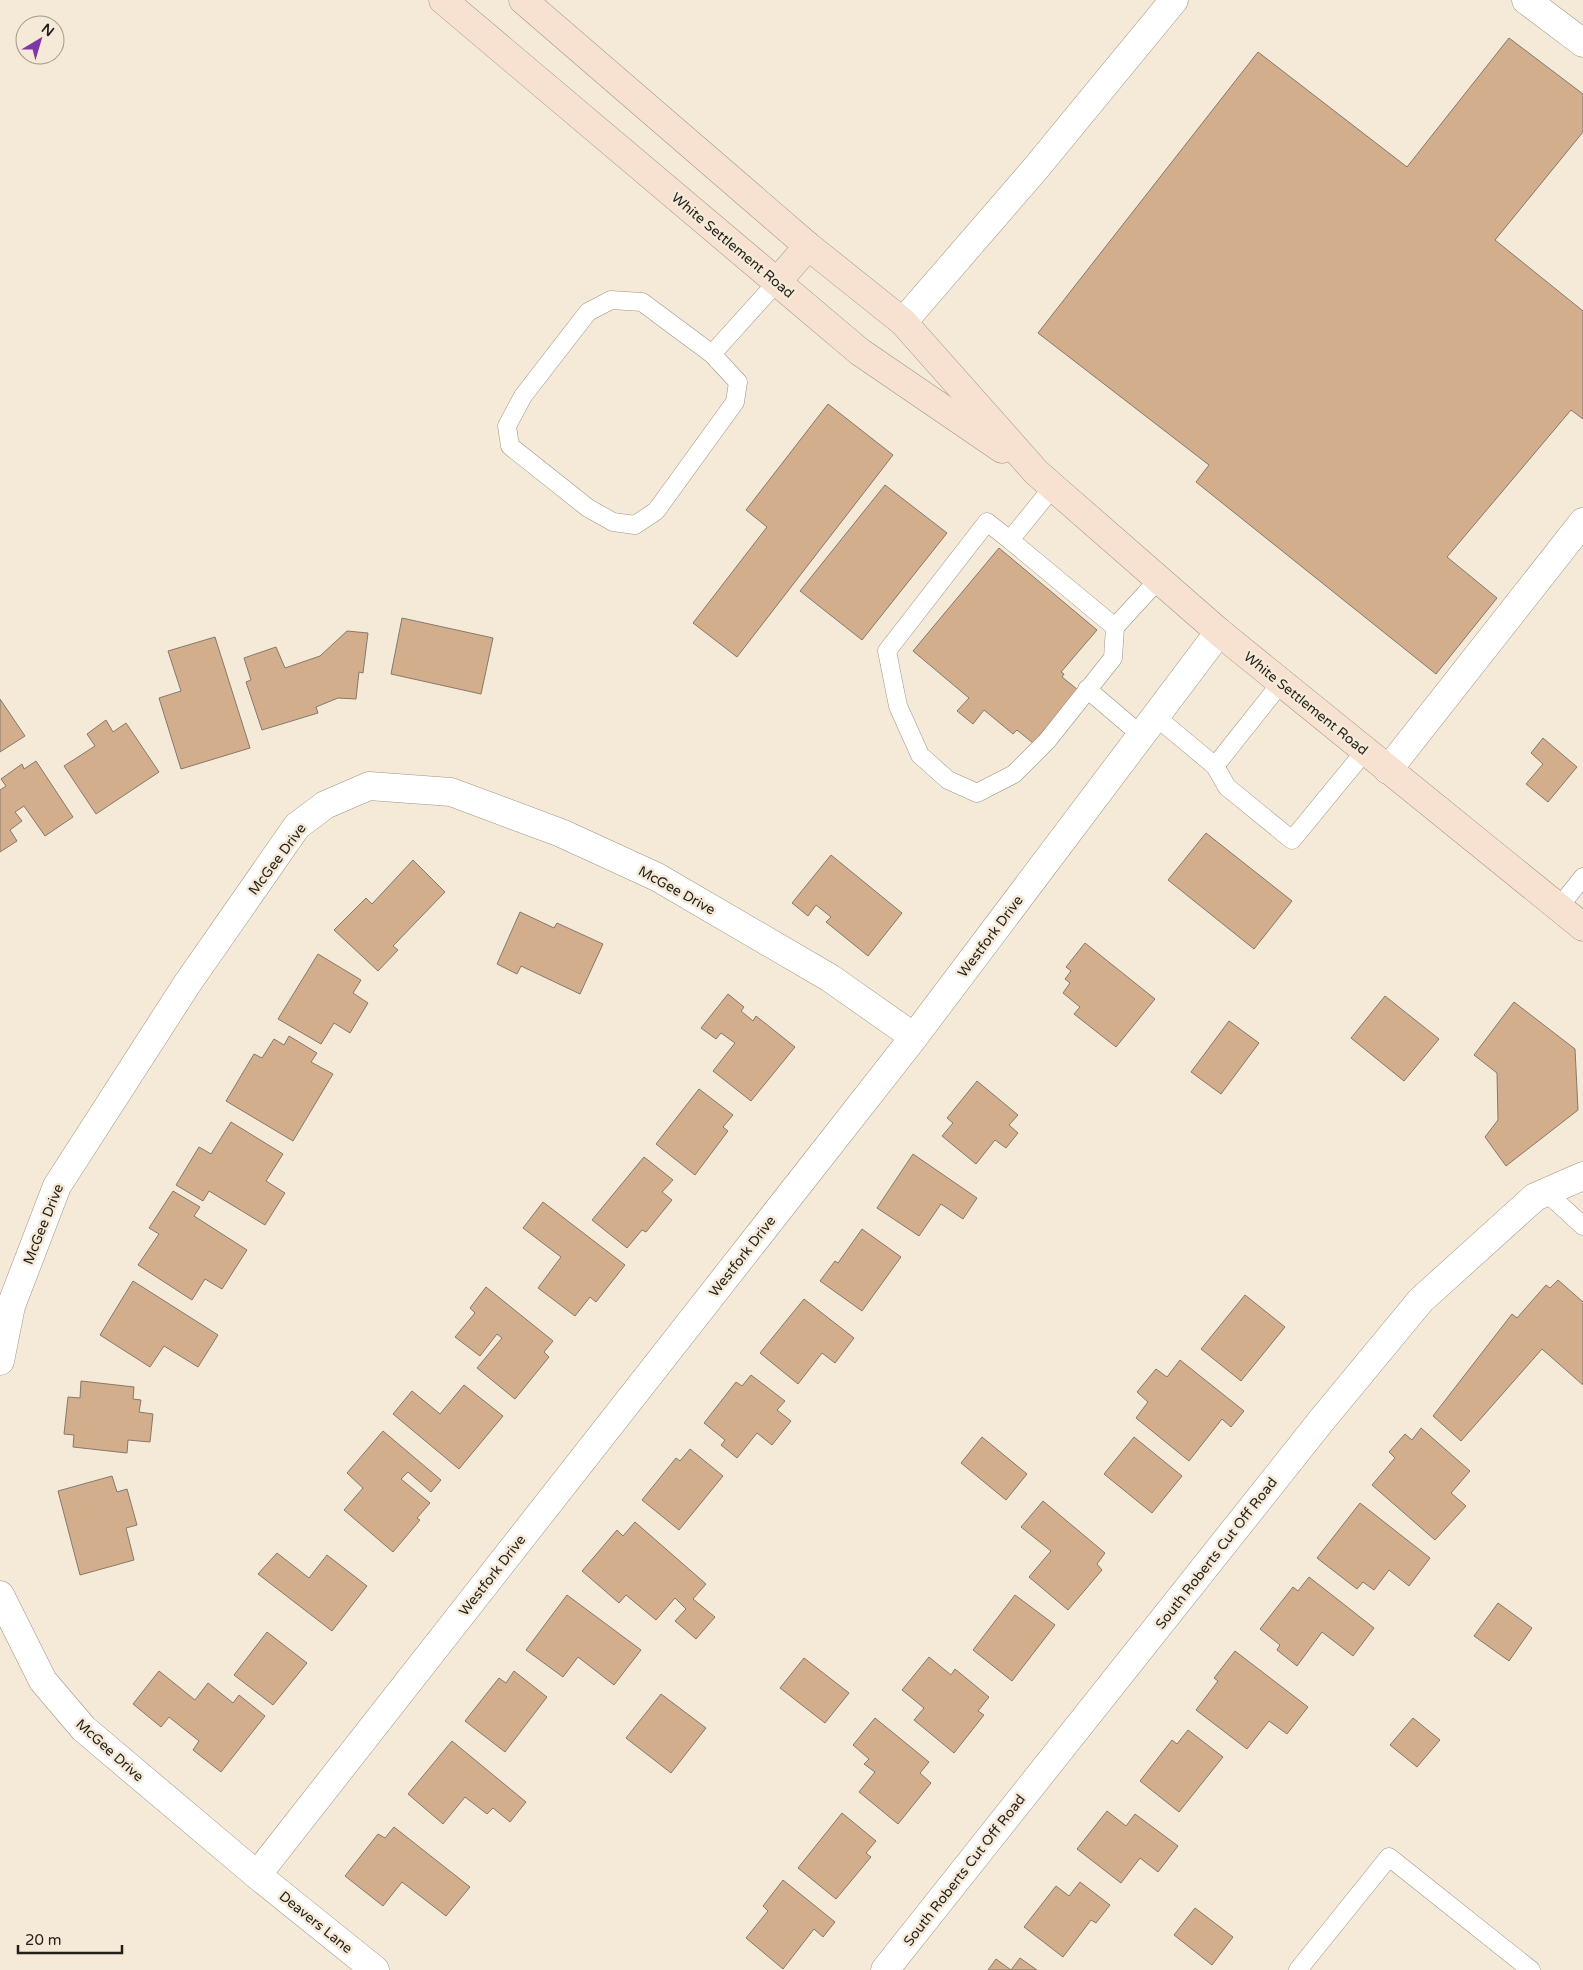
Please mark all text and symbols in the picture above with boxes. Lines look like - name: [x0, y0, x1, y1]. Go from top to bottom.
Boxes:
- north arrow: [15, 15, 65, 65]
- text: N: [38, 20, 57, 40]
- street label: White Settlement Road: [668, 189, 797, 302]
- street label: White Settlement Road: [1240, 648, 1371, 759]
- street label: McGee Drive: [245, 820, 310, 898]
- street label: McGee Drive: [635, 862, 718, 919]
- street label: Westfork Drive: [954, 892, 1027, 981]
- street label: McGee Drive: [20, 1181, 67, 1267]
- street label: Westfork Drive: [706, 1212, 779, 1300]
- street label: South Roberts Cut Off Road: [1152, 1474, 1281, 1632]
- street label: Westfork Drive: [456, 1531, 529, 1619]
- street label: McGee Drive: [72, 1716, 147, 1785]
- street label: South Roberts Cut Off Road: [900, 1791, 1029, 1949]
- street label: Deavers Lane: [276, 1888, 356, 1957]
- scale bar: [18, 1922, 121, 1954]
- text: 20 m: [25, 1931, 62, 1949]

